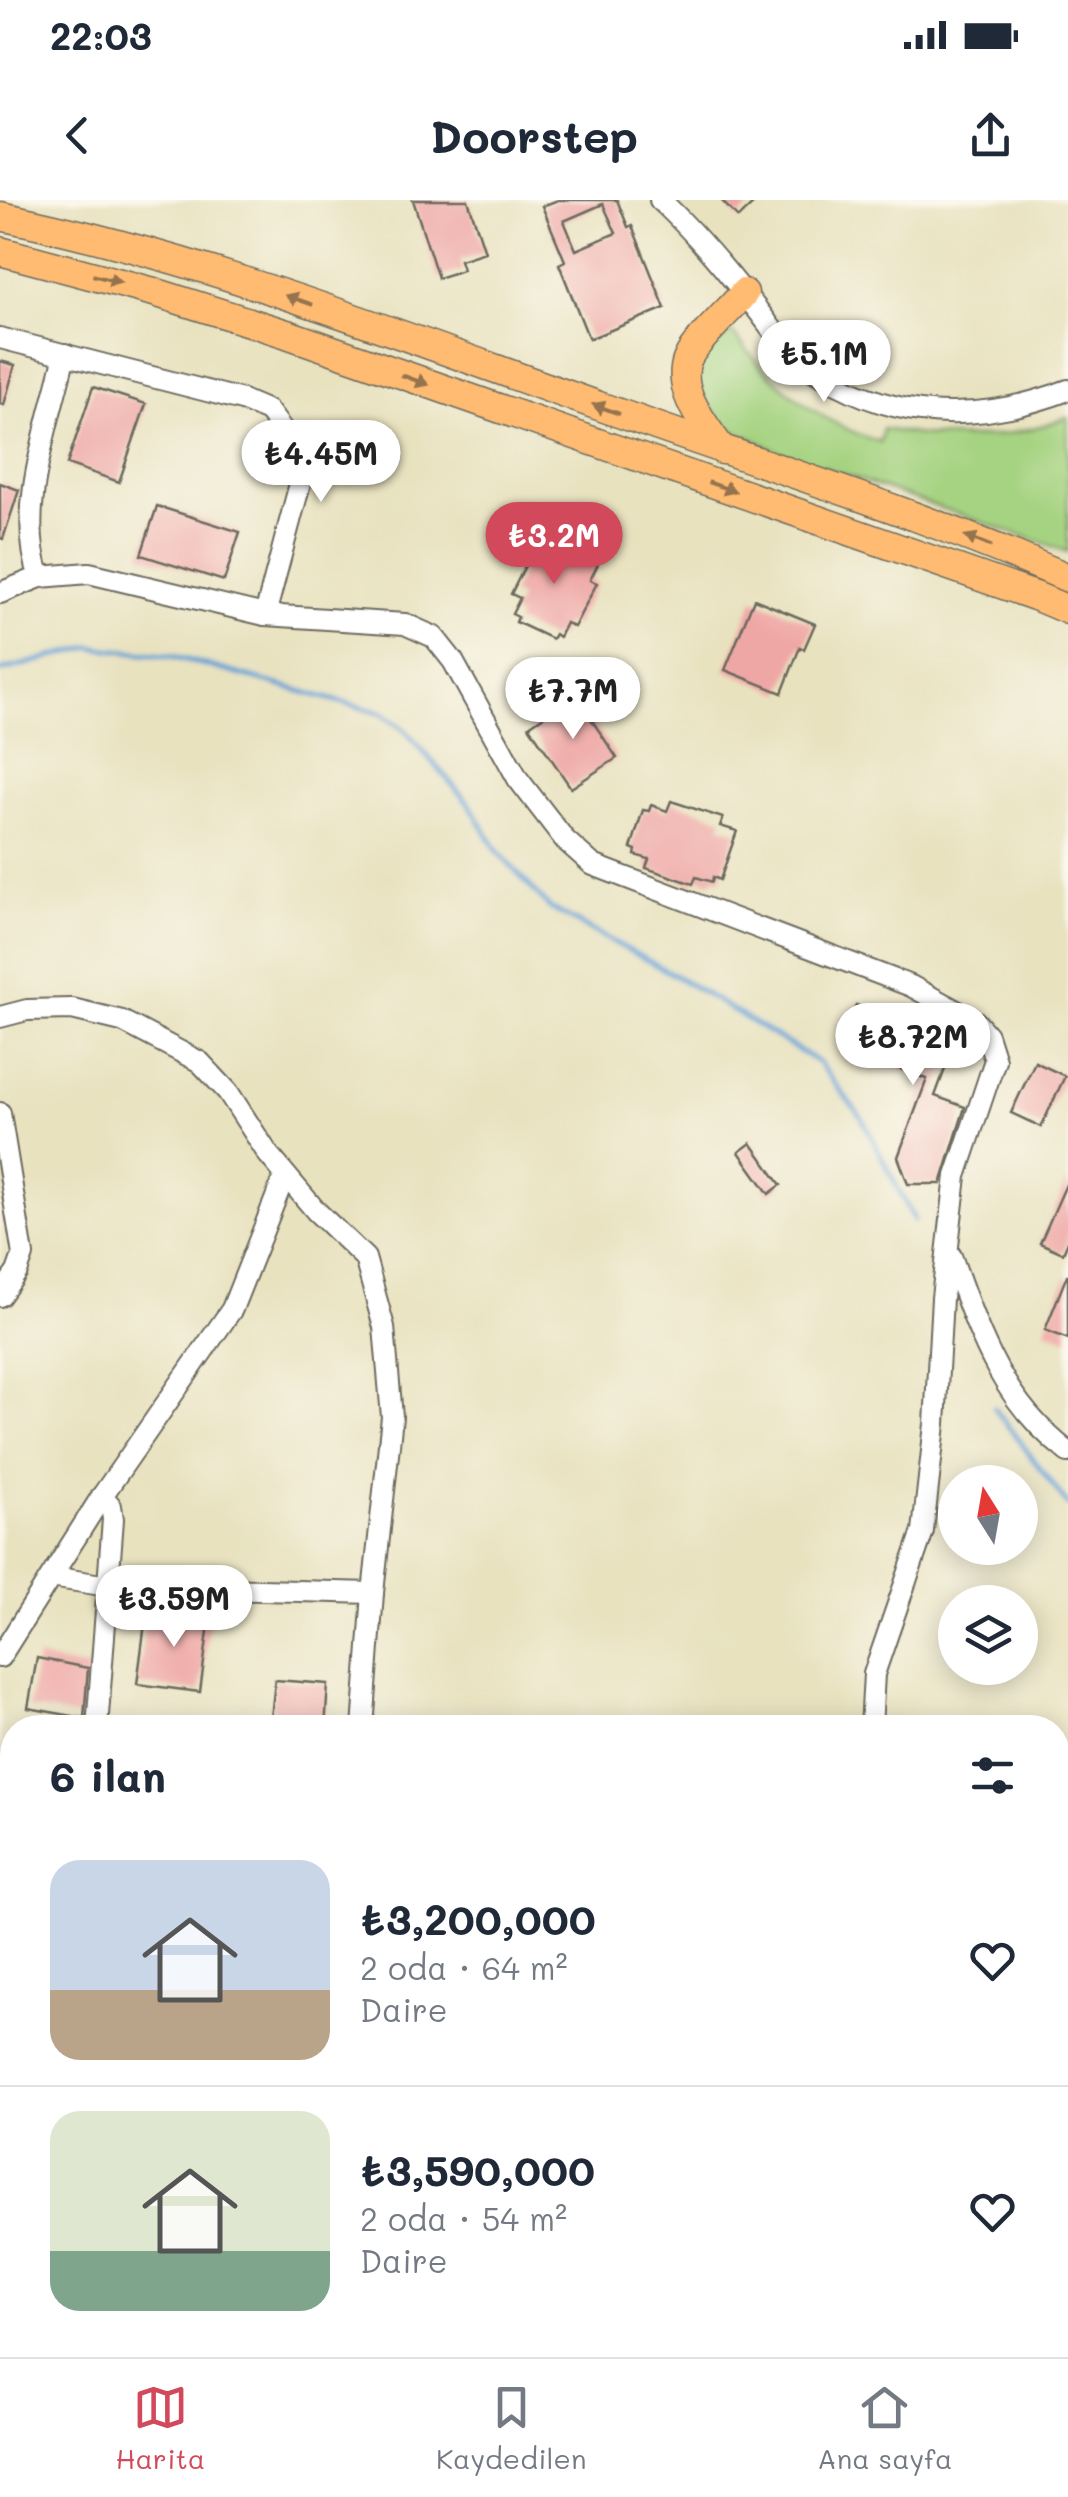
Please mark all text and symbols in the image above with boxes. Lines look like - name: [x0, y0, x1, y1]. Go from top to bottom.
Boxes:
- text: 22:03: [50, 10, 152, 60]
- text: Doorstep: [430, 106, 638, 164]
- icon: back: [50, 108, 105, 163]
- icon: share: [963, 108, 1018, 163]
- one-way arrow: [92, 272, 123, 288]
- one-way arrow: [284, 292, 314, 307]
- pin: ₺5.1M: [754, 320, 894, 405]
- text: ₺5.1M: [780, 331, 868, 373]
- one-way arrow: [401, 373, 431, 388]
- one-way arrow: [590, 401, 620, 416]
- pin: ₺4.45M: [240, 420, 402, 505]
- text: ₺4.45M: [263, 431, 379, 473]
- one-way arrow: [708, 480, 738, 495]
- pin: ₺3.2M: [484, 502, 624, 587]
- text: ₺3.2M: [508, 513, 600, 555]
- one-way arrow: [963, 533, 993, 549]
- pin: ₺7.7M: [503, 657, 643, 742]
- text: ₺7.7M: [527, 668, 619, 710]
- pin: ₺8.72M: [832, 1003, 994, 1088]
- text: ₺8.72M: [857, 1014, 969, 1056]
- north arrow: [938, 1465, 1038, 1565]
- map controls: [938, 1465, 1038, 1685]
- pin: ₺3.59M: [93, 1565, 255, 1650]
- text: ₺3.59M: [118, 1576, 230, 1618]
- button: layers: [938, 1585, 1038, 1685]
- text: 6 ilan: [50, 1748, 166, 1803]
- icon: filters: [965, 1748, 1020, 1803]
- text: ₺3,200,000: [360, 1891, 596, 1946]
- icon: home: [130, 1900, 250, 2020]
- icon: heart: [965, 1933, 1020, 1988]
- text: 2 oda · 64 m²: [360, 1946, 568, 1988]
- text: Daire: [360, 1988, 448, 2030]
- text: ₺3,590,000: [360, 2142, 595, 2197]
- icon: home: [130, 2151, 250, 2271]
- icon: heart: [965, 2184, 1020, 2239]
- text: 2 oda · 54 m²: [360, 2197, 567, 2239]
- text: Daire: [360, 2239, 448, 2281]
- tab: Harita: [115, 2380, 205, 2476]
- tab: Kaydedilen: [436, 2380, 586, 2476]
- tab: Ana sayfa: [817, 2380, 953, 2476]

